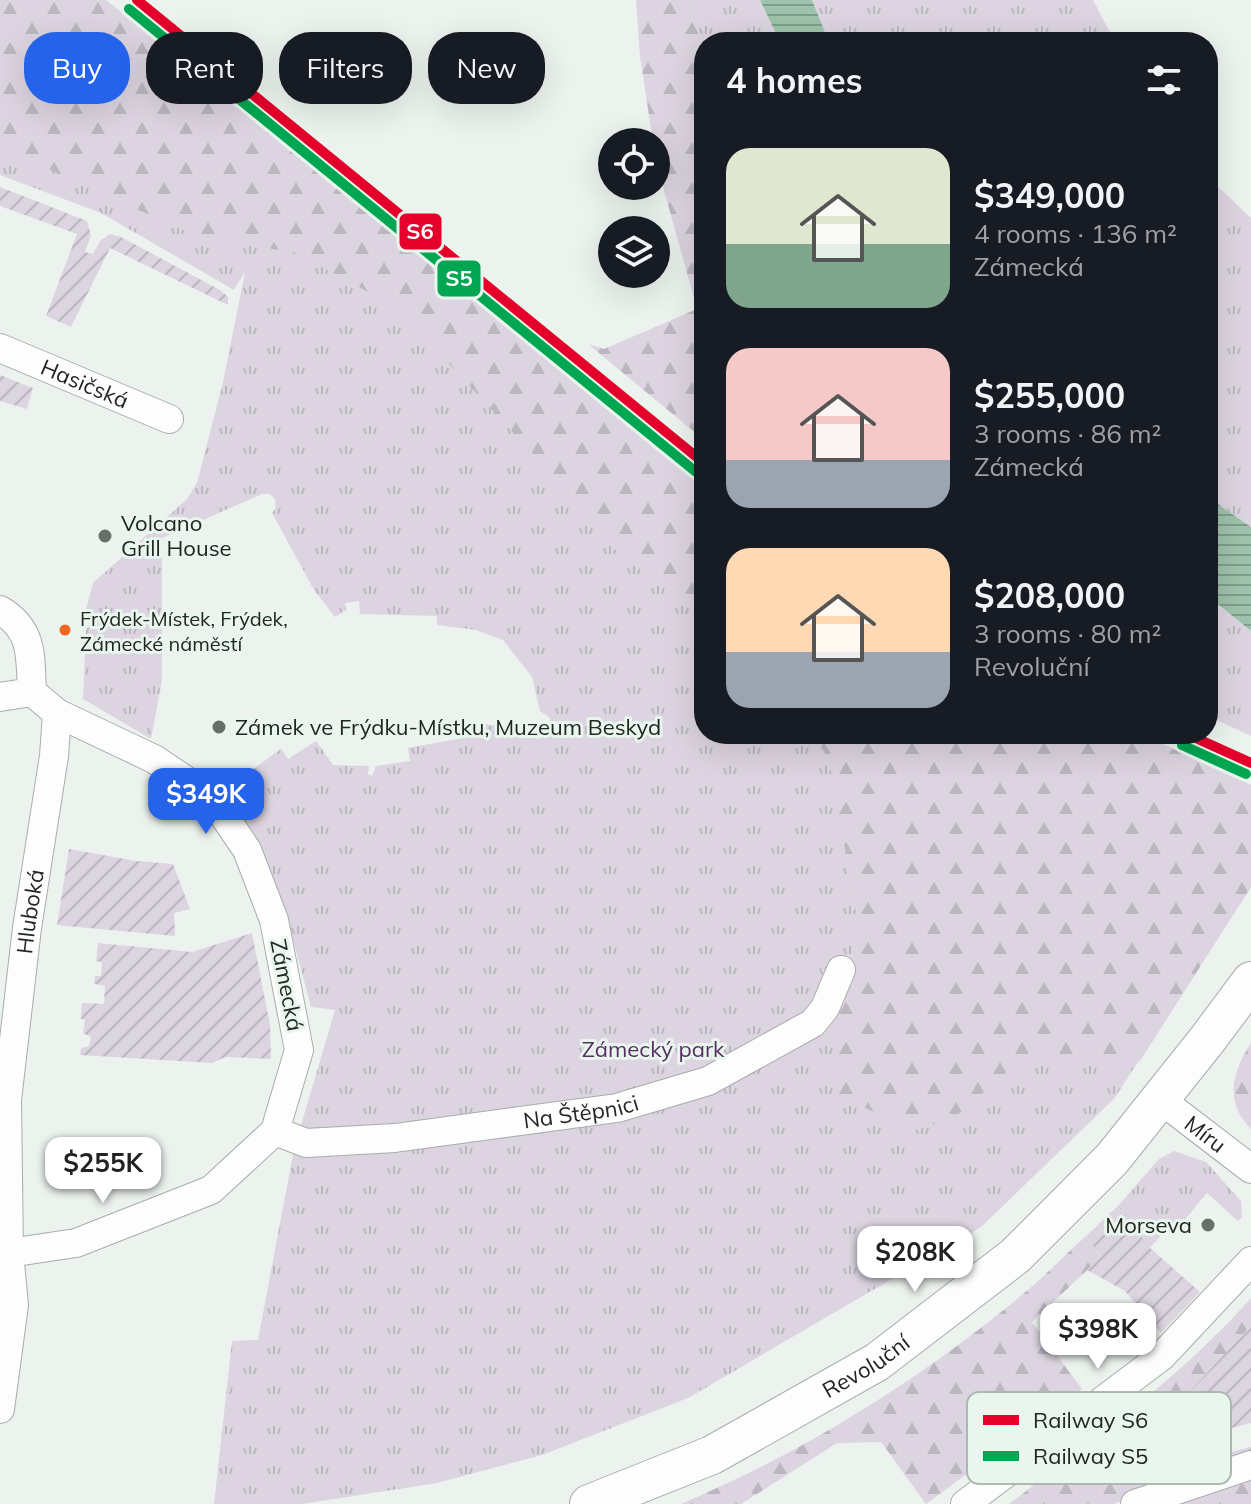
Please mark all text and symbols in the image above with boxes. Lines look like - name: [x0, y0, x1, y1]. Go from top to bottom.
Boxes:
- chip: Buy: [24, 32, 130, 104]
- chip: Rent: [146, 32, 263, 104]
- chip: Filters: [279, 32, 412, 104]
- chip: New: [428, 32, 545, 104]
- icon: filters: [1142, 58, 1186, 102]
- text: 4 homes: [726, 59, 863, 102]
- map controls: [598, 128, 670, 288]
- button: locate: [598, 128, 670, 200]
- text: $349,000: [974, 174, 1125, 217]
- icon: home: [790, 180, 886, 276]
- line badge: S6: [398, 212, 443, 251]
- button: layers: [598, 216, 670, 288]
- text: S6: [406, 217, 434, 245]
- text: 4 rooms · 136 m²: [974, 217, 1177, 250]
- text: Zámecká: [974, 250, 1084, 283]
- line badge: S5: [436, 259, 482, 298]
- text: S5: [445, 264, 473, 292]
- street label: Hasičská: [37, 353, 133, 414]
- text: $255,000: [974, 374, 1125, 417]
- icon: home: [790, 380, 886, 476]
- text: 3 rooms · 86 m²: [974, 417, 1161, 450]
- text: Zámecká: [974, 450, 1084, 483]
- place label: Volcano Grill House: [121, 509, 232, 562]
- marker: Volcano Grill House: [96, 527, 114, 545]
- text: $208,000: [974, 574, 1125, 617]
- icon: home: [790, 580, 886, 676]
- place label: Frýdek-Místek, Frýdek, Zámecké náměstí: [80, 606, 288, 656]
- text: 3 rooms · 80 m²: [974, 617, 1161, 650]
- marker: Frýdek-Místek, Frýdek, Zámecké náměstí: [57, 622, 73, 638]
- text: Revoluční: [974, 650, 1090, 683]
- place label: Zámek ve Frýdku-Místku, Muzeum Beskyd: [235, 713, 661, 741]
- marker: Zámek ve Frýdku-Místku, Muzeum Beskyd: [210, 718, 228, 736]
- pin: $349K: [150, 768, 262, 836]
- text: $349K: [166, 777, 246, 810]
- street label: Hluboká: [10, 867, 50, 955]
- street label: Zámecká: [264, 937, 310, 1033]
- park label: Zámecký park: [582, 1035, 725, 1063]
- street label: Na Štěpnici: [522, 1088, 642, 1135]
- street label: Míru: [1179, 1109, 1232, 1159]
- pin: $255K: [47, 1137, 159, 1205]
- text: $255K: [63, 1146, 143, 1179]
- place label: Morseva: [1105, 1211, 1192, 1239]
- marker: Morseva: [1199, 1216, 1217, 1234]
- pin: $208K: [859, 1226, 971, 1294]
- text: $208K: [875, 1235, 955, 1268]
- pin: $398K: [1042, 1303, 1154, 1371]
- text: $398K: [1058, 1312, 1138, 1345]
- street label: Revoluční: [817, 1327, 916, 1404]
- legend: [967, 1392, 1231, 1484]
- text: Railway S6: [1033, 1406, 1148, 1434]
- text: Railway S5: [1033, 1442, 1148, 1470]

